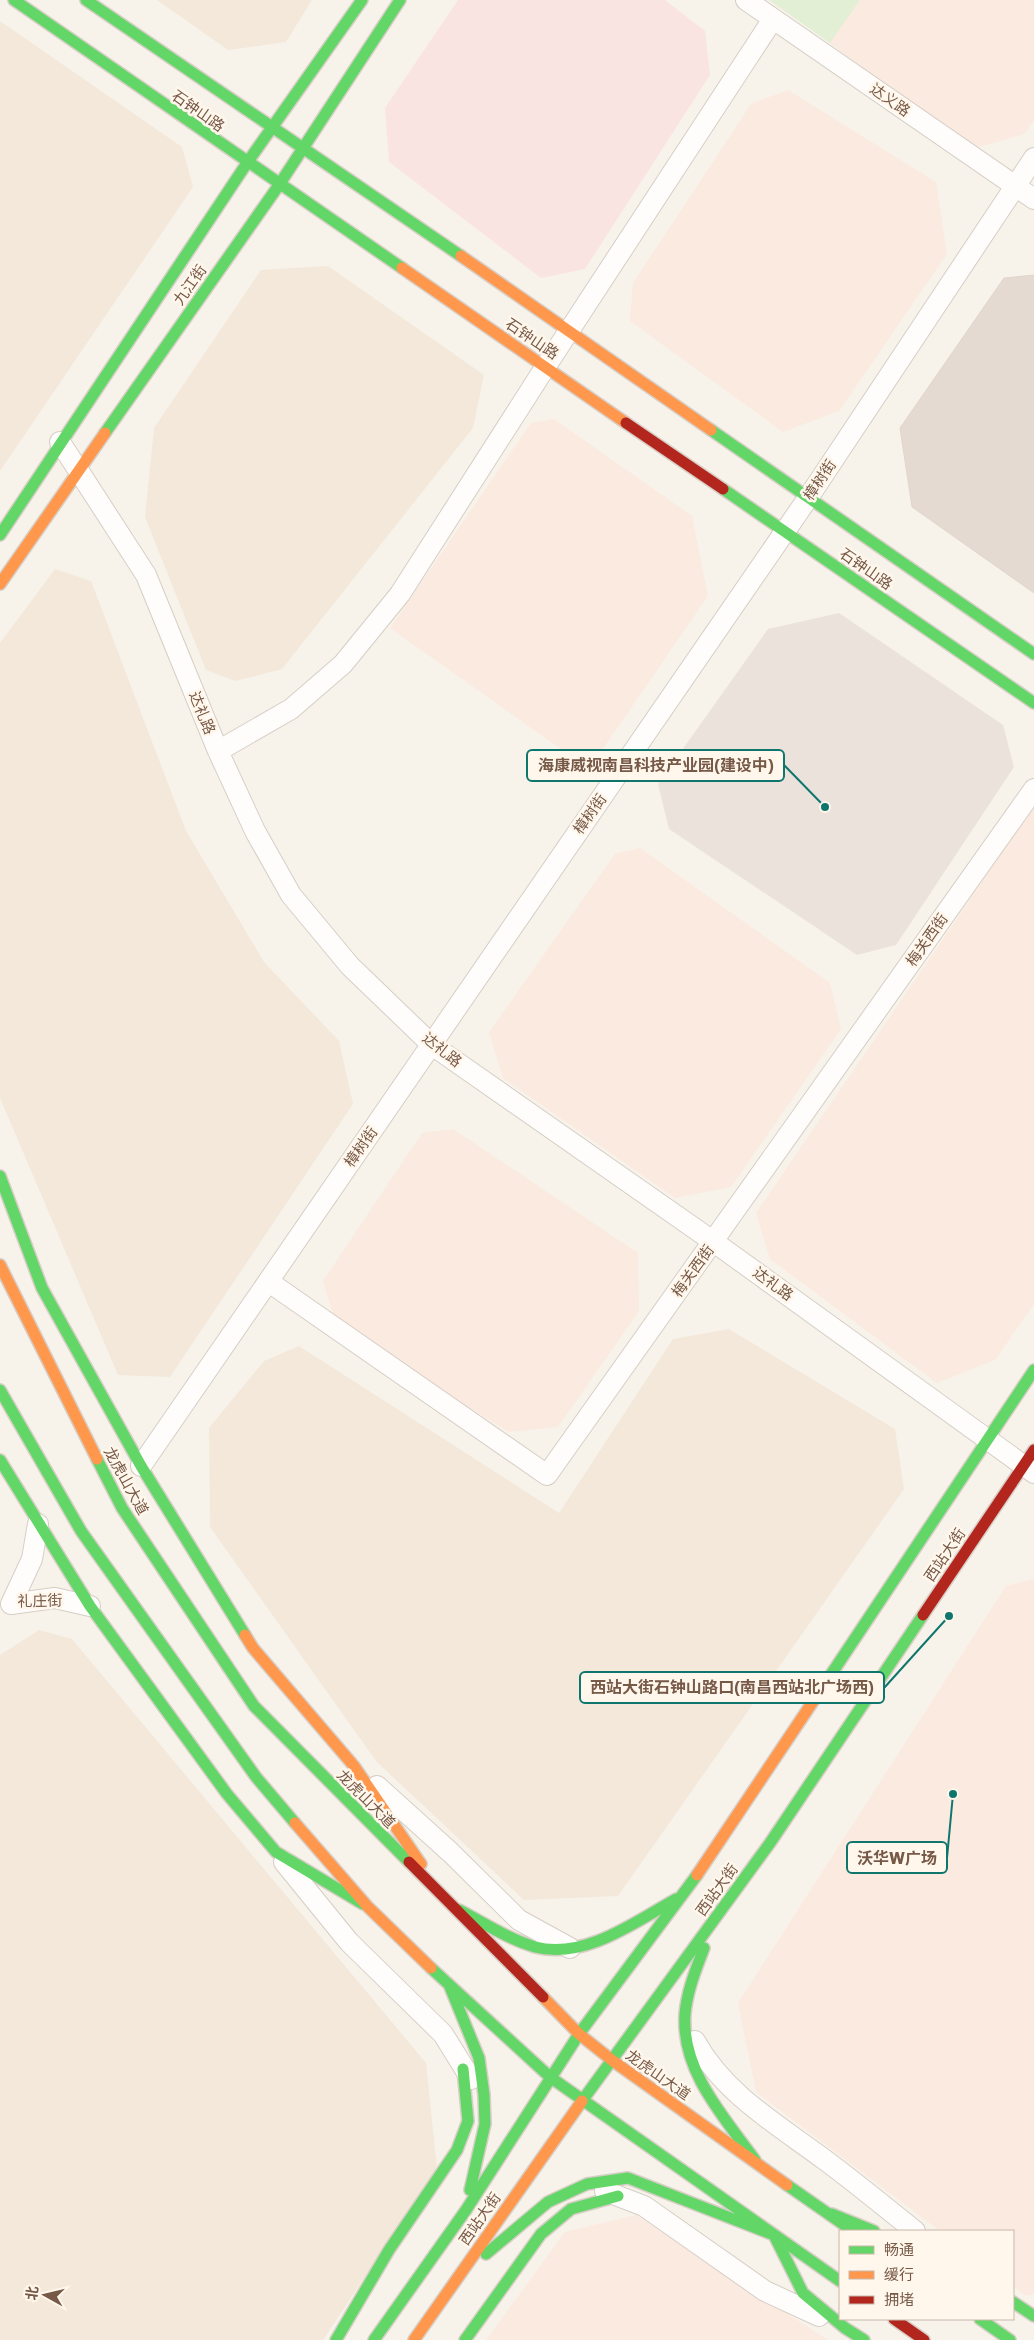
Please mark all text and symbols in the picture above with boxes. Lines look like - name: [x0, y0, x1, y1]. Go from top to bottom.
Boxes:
- street label: 达义路: [867, 79, 914, 119]
- street label: 石钟山路: [169, 86, 228, 135]
- street label: 九江街: [169, 261, 209, 308]
- street label: 石钟山路: [503, 314, 562, 362]
- street label: 樟树街: [799, 456, 839, 503]
- street label: 石钟山路: [837, 544, 896, 593]
- street label: 达礼路: [186, 688, 220, 737]
- callout: 海康威视南昌科技产业园(建设中): [527, 750, 784, 781]
- text: 海康威视南昌科技产业园(建设中): [538, 755, 774, 775]
- street label: 樟树街: [569, 790, 609, 837]
- street label: 梅关西街: [902, 910, 951, 969]
- street label: 达礼路: [419, 1028, 466, 1070]
- street label: 樟树街: [340, 1123, 380, 1170]
- street label: 梅关西街: [667, 1241, 717, 1300]
- street label: 达礼路: [750, 1263, 797, 1304]
- street label: 龙虎山大道: [101, 1443, 153, 1518]
- street label: 西站大街: [920, 1525, 968, 1584]
- street label: 礼庄街: [17, 1591, 63, 1609]
- callout: 西站大街石钟山路口(南昌西站北广场西): [580, 1672, 884, 1703]
- text: 西站大街石钟山路口(南昌西站北广场西): [590, 1677, 874, 1697]
- street label: 龙虎山大道: [334, 1765, 400, 1831]
- callout: 沃华W广场: [847, 1842, 947, 1873]
- text: 沃华W广场: [857, 1848, 937, 1868]
- street label: 西站大街: [691, 1860, 741, 1919]
- street label: 龙虎山大道: [623, 2045, 694, 2103]
- street label: 西站大街: [455, 2189, 504, 2248]
- legend: [839, 2230, 1014, 2320]
- text: 畅通: [884, 2240, 914, 2258]
- text: 缓行: [884, 2265, 914, 2283]
- north arrow: [20, 2270, 70, 2320]
- text: 北: [22, 2285, 41, 2301]
- text: 拥堵: [884, 2290, 914, 2308]

